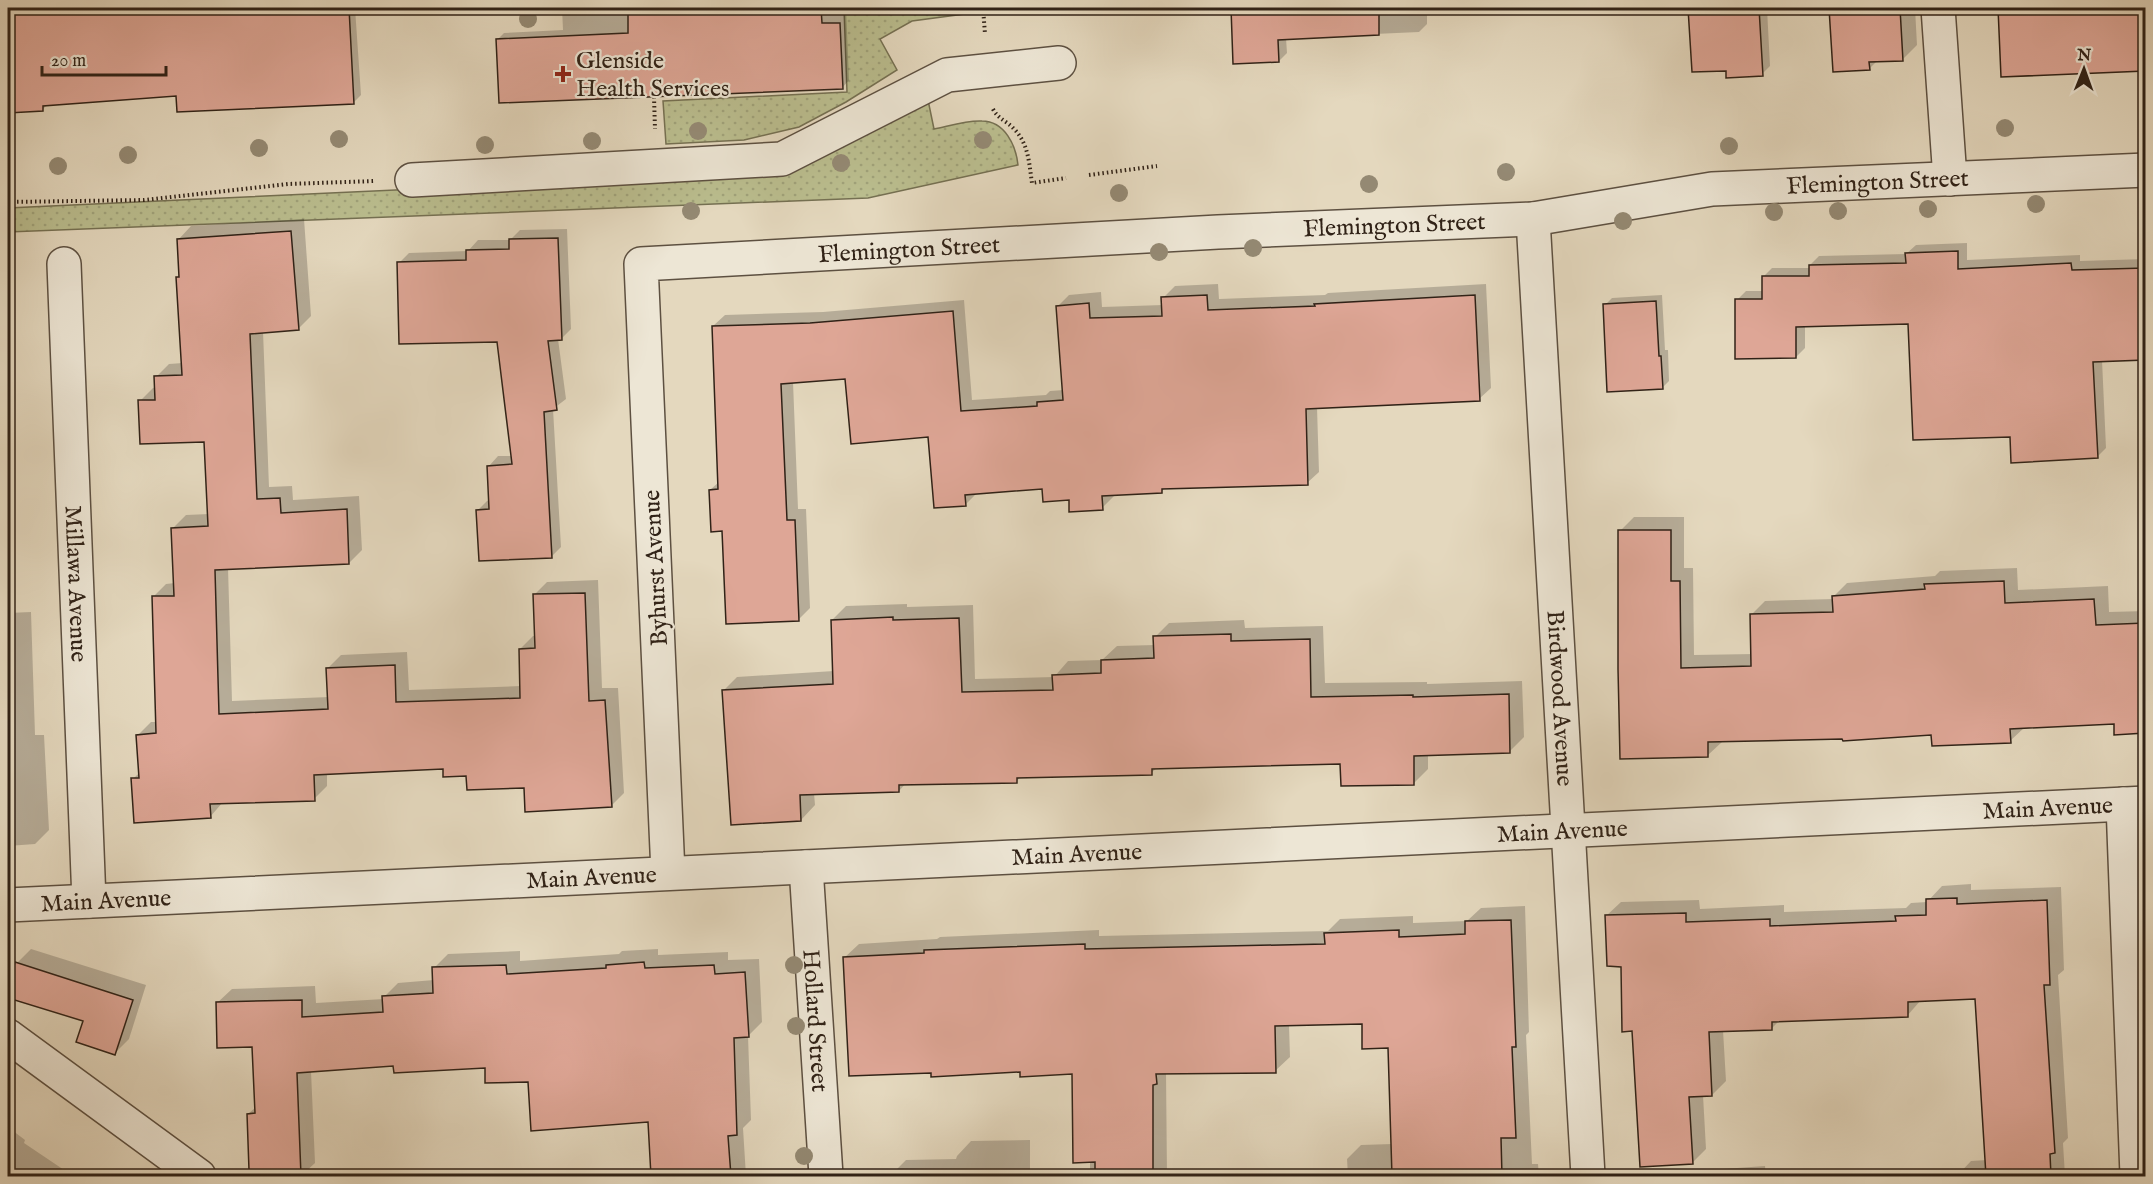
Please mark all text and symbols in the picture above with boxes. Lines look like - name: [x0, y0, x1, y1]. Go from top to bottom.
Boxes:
- scale bar: [42, 39, 166, 77]
- north arrow: [2054, 39, 2114, 99]
- place label: Glenside Health Services: [576, 46, 729, 105]
- text: N: [2076, 46, 2091, 66]
- text: 20 m: [51, 50, 86, 73]
- marker: Glenside Health Services: [554, 65, 572, 83]
- street label: Flemington Street: [1786, 164, 1969, 203]
- street label: Flemington Street: [1303, 207, 1486, 245]
- street label: Flemington Street: [817, 230, 1001, 271]
- street label: Byhurst Avenue: [637, 489, 676, 647]
- street label: Millawa Avenue: [56, 505, 94, 663]
- street label: Birdwood Avenue: [1539, 609, 1580, 787]
- street label: Main Avenue: [1982, 791, 2114, 828]
- street label: Main Avenue: [1496, 814, 1628, 851]
- street label: Main Avenue: [1011, 837, 1143, 874]
- street label: Main Avenue: [525, 860, 657, 897]
- street label: Main Avenue: [40, 883, 172, 920]
- street label: Hollard Street: [794, 948, 835, 1093]

